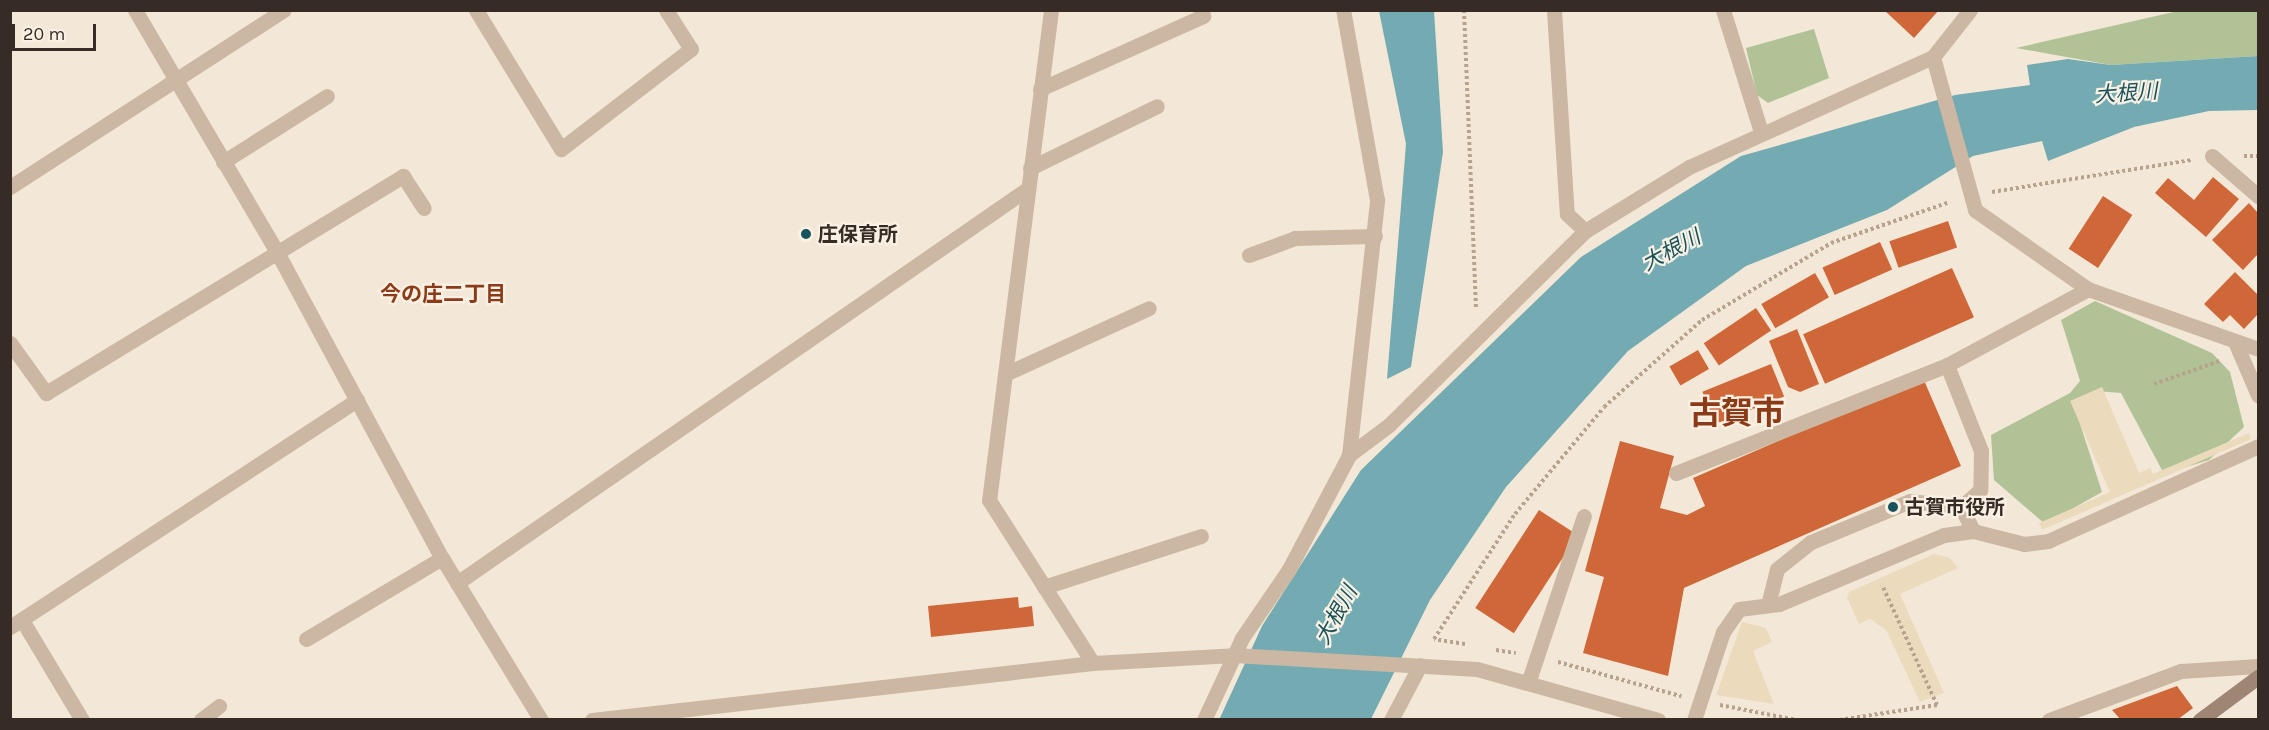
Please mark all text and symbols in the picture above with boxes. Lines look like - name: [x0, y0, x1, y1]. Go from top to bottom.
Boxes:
- scale bar: [15, 12, 99, 50]
- text: 20 m: [23, 23, 65, 45]
- water label: 大根川: [2094, 78, 2158, 108]
- place label: 庄保育所: [818, 222, 898, 246]
- water label: 大根川: [1637, 224, 1705, 276]
- marker: 庄保育所: [799, 227, 813, 241]
- district label: 今の庄二丁目: [380, 281, 506, 307]
- district label: 古賀市: [1689, 395, 1785, 433]
- place label: 古賀市役所: [1905, 495, 2005, 519]
- marker: 古賀市役所: [1886, 500, 1900, 514]
- water label: 大根川: [1310, 581, 1362, 649]

